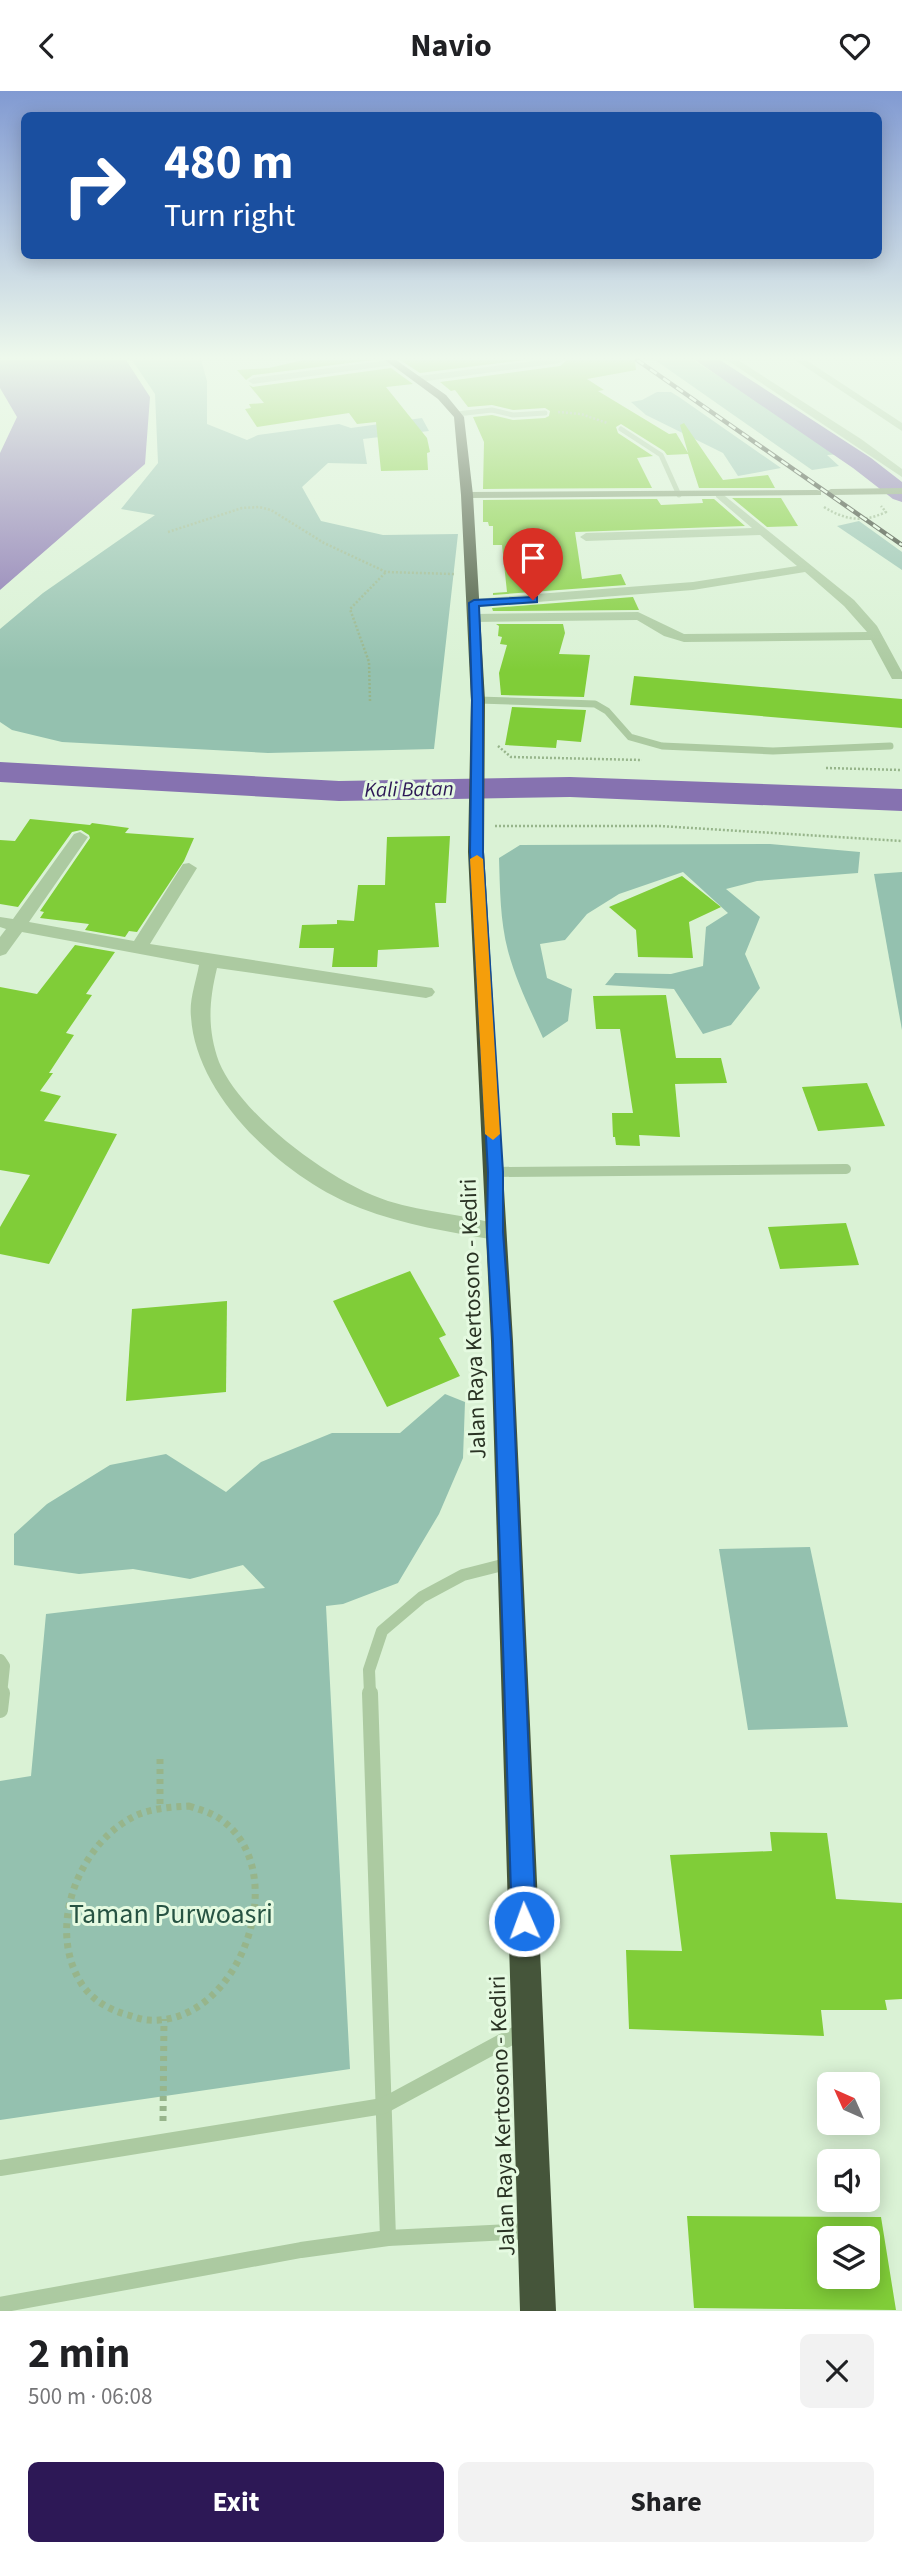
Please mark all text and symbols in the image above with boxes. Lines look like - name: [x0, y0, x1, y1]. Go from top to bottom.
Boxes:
- text: Navio: [410, 23, 492, 69]
- icon: back: [28, 27, 66, 65]
- icon: heart: [836, 27, 874, 65]
- text: 480 m: [164, 128, 293, 198]
- icon: right: [49, 140, 140, 231]
- text: Turn right: [164, 193, 295, 239]
- pin: [503, 528, 563, 600]
- icon: arrive: [514, 539, 552, 577]
- water label: Kali Batan: [364, 773, 454, 805]
- street label: Jalan Raya Kertosono - Kediri: [452, 1178, 494, 1460]
- position arrow: [487, 1884, 561, 1958]
- park label: Taman Purwoasri: [69, 1894, 273, 1934]
- street label: Jalan Raya Kertosono - Kediri: [481, 1975, 523, 2257]
- north arrow: [817, 2072, 880, 2135]
- map controls: [817, 2072, 880, 2289]
- button: sound: [817, 2149, 880, 2212]
- button: layers: [817, 2226, 880, 2289]
- text: 2 min: [28, 2324, 130, 2384]
- button: close: [800, 2334, 874, 2408]
- text: 500 m · 06:08: [28, 2380, 152, 2413]
- button: Exit: [28, 2462, 444, 2542]
- button: Share: [458, 2462, 874, 2542]

